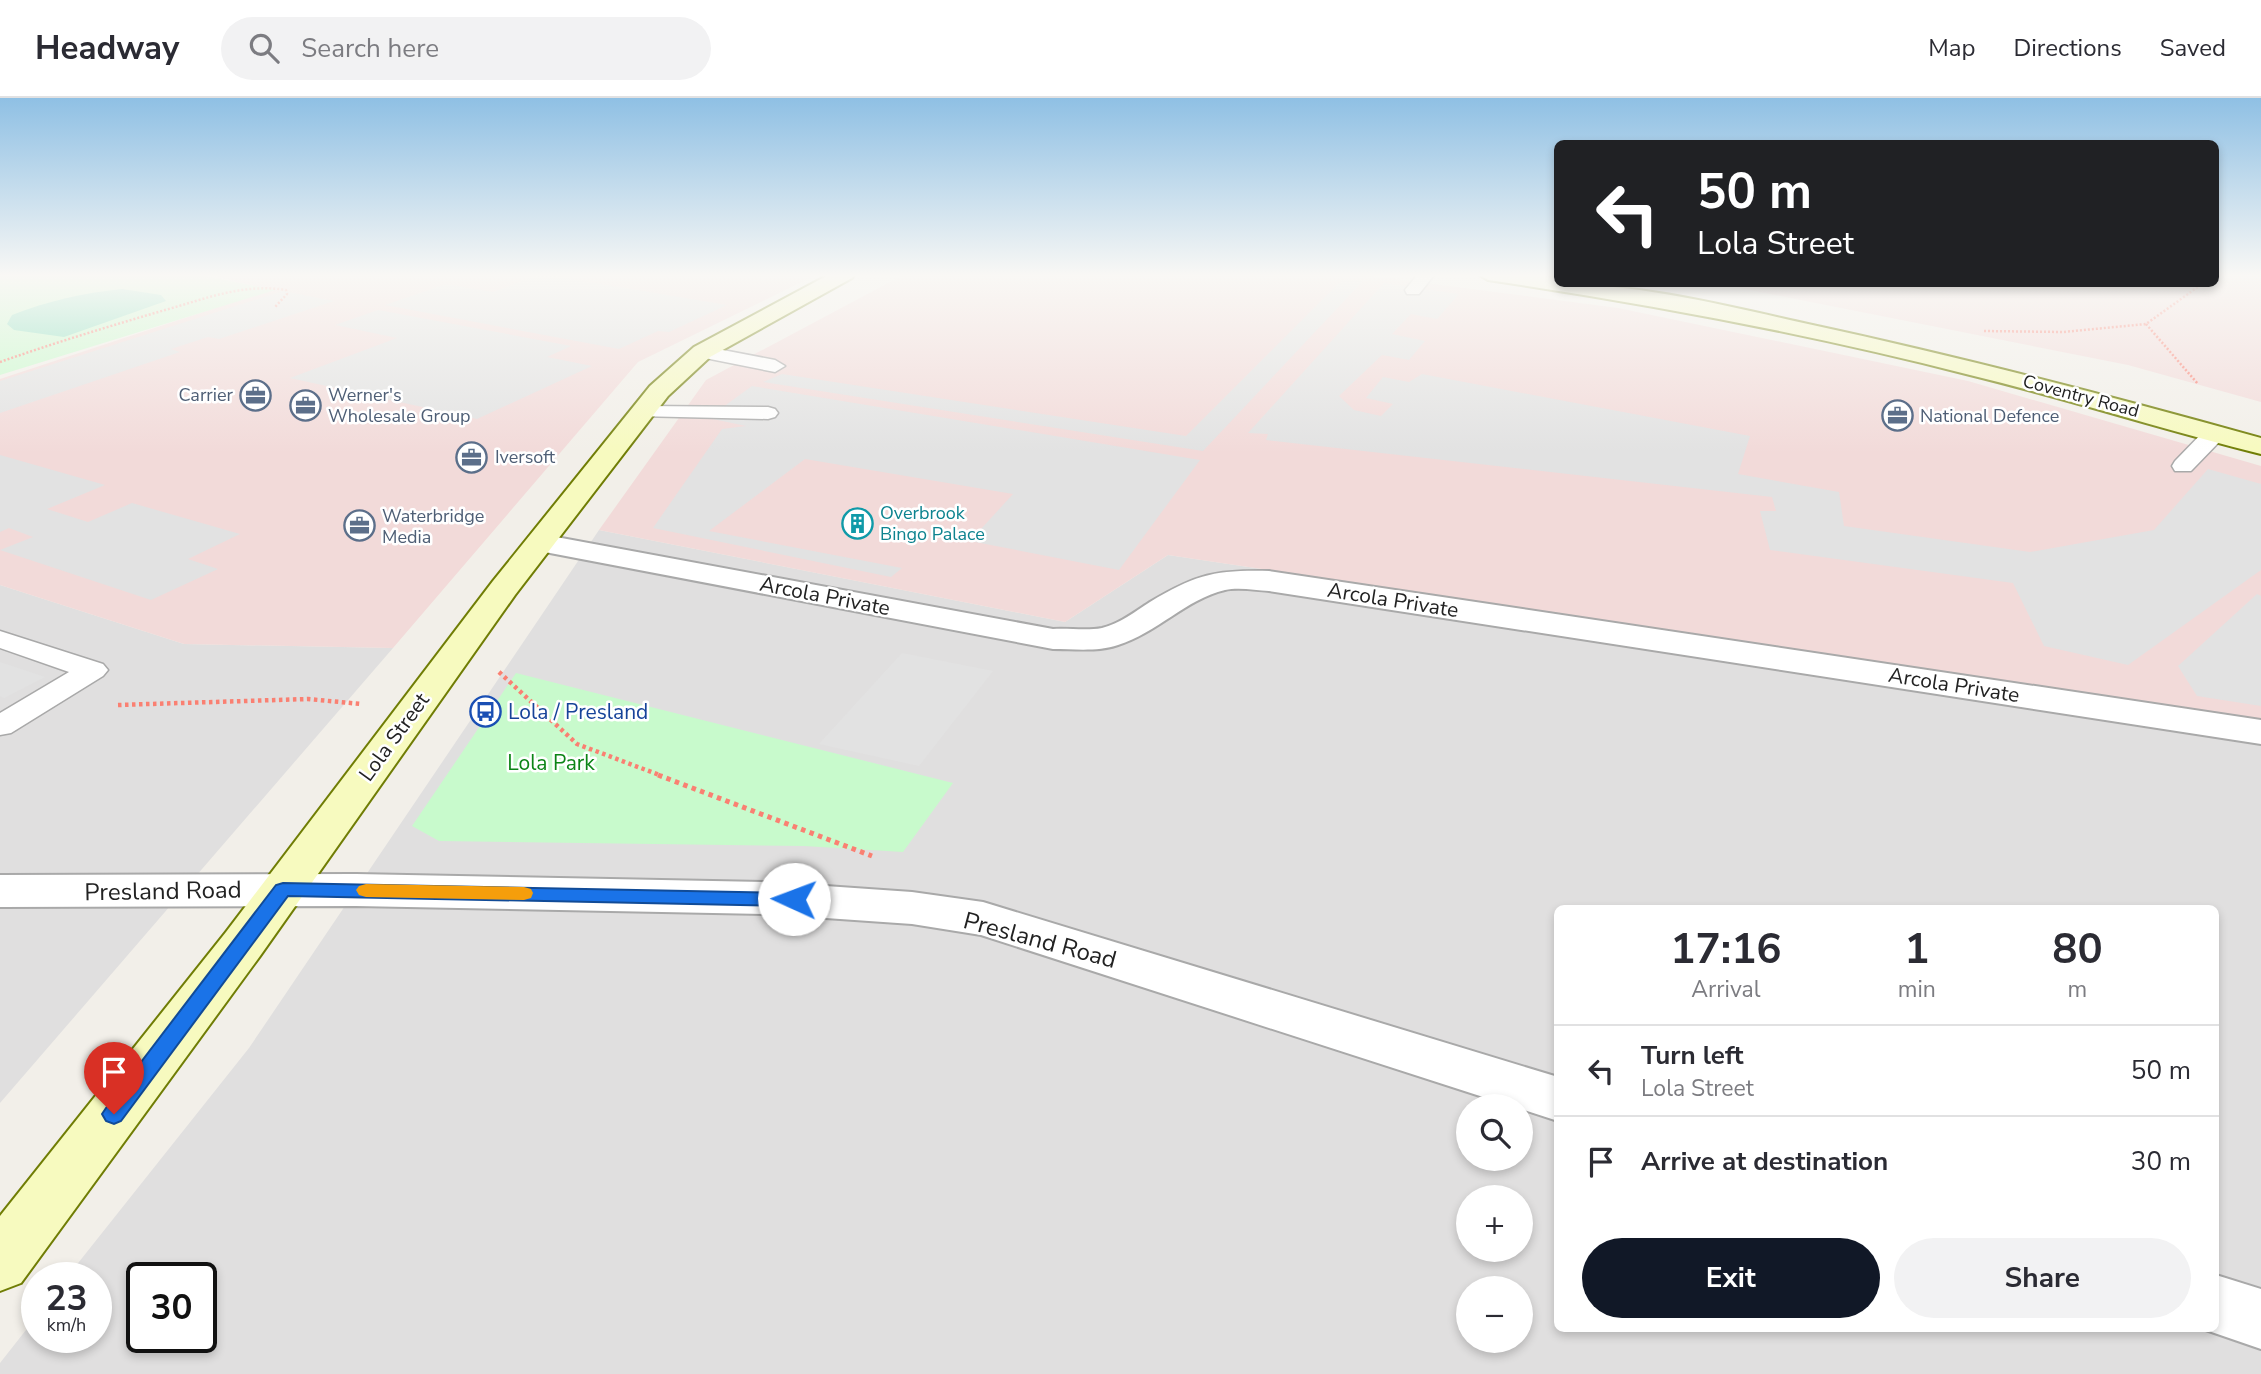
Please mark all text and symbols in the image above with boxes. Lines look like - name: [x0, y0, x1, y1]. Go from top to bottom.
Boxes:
- search box: [221, 17, 711, 80]
- text: Headway: [35, 26, 179, 71]
- icon: search: [245, 29, 283, 67]
- text: Search here: [301, 31, 439, 66]
- text: Map: [1928, 32, 1975, 64]
- text: Directions: [2013, 32, 2122, 64]
- text: Saved: [2160, 32, 2226, 64]
- text: 50 m: [1697, 158, 1812, 225]
- icon: left: [1582, 168, 1673, 259]
- text: Lola Street: [1697, 222, 1854, 265]
- street label: Coventry Road: [2020, 369, 2142, 423]
- office icon: Carrier: [239, 378, 273, 412]
- place label: Carrier: [179, 383, 234, 407]
- place label: Werner's Wholesale Group: [328, 383, 471, 428]
- office icon: Werner's Wholesale Group: [288, 388, 322, 422]
- office icon: National Defence: [1880, 399, 1914, 433]
- place label: National Defence: [1920, 404, 2059, 428]
- office icon: Iversoft: [455, 440, 489, 474]
- place label: Iversoft: [495, 445, 556, 469]
- place label: Overbrook Bingo Palace: [880, 501, 985, 546]
- place label: Waterbridge Media: [382, 504, 484, 549]
- building icon: Overbrook Bingo Palace: [840, 506, 874, 540]
- office icon: Waterbridge Media: [342, 509, 376, 543]
- street label: Arcola Private: [757, 570, 893, 622]
- street label: Arcola Private: [1325, 576, 1461, 624]
- street label: Arcola Private: [1886, 661, 2022, 709]
- street label: Lola Street: [352, 687, 436, 787]
- bus stop icon: Lola / Presland: [468, 695, 502, 729]
- place label: Lola / Presland: [508, 698, 648, 726]
- park label: Lola Park: [507, 749, 595, 777]
- position arrow: [757, 862, 831, 936]
- street label: Presland Road: [84, 874, 242, 908]
- street label: Presland Road: [960, 904, 1120, 976]
- text: 17:16: [1670, 921, 1782, 978]
- text: 1: [1904, 921, 1929, 978]
- text: 80: [2052, 921, 2103, 978]
- text: Arrival: [1691, 974, 1761, 1005]
- text: min: [1898, 974, 1936, 1005]
- text: m: [2068, 974, 2087, 1005]
- text: Turn left: [1641, 1038, 1744, 1073]
- pin: [84, 1042, 144, 1114]
- icon: left: [1582, 1052, 1620, 1090]
- icon: arrive: [95, 1053, 133, 1091]
- text: 50 m: [2131, 1053, 2191, 1088]
- text: Lola Street: [1641, 1073, 1754, 1104]
- map controls: [1456, 1094, 1533, 1353]
- button: search: [1456, 1094, 1533, 1171]
- icon: arrive: [1582, 1143, 1620, 1181]
- text: Arrive at destination: [1641, 1144, 1888, 1179]
- text: 30 m: [2131, 1144, 2191, 1179]
- button: +: [1456, 1185, 1533, 1262]
- button: Exit: [1582, 1238, 1880, 1318]
- button: Share: [1894, 1238, 2191, 1318]
- speed limit sign: 30: [126, 1262, 217, 1353]
- text: 23: [45, 1275, 88, 1322]
- button: −: [1456, 1276, 1533, 1353]
- text: km/h: [47, 1313, 86, 1337]

